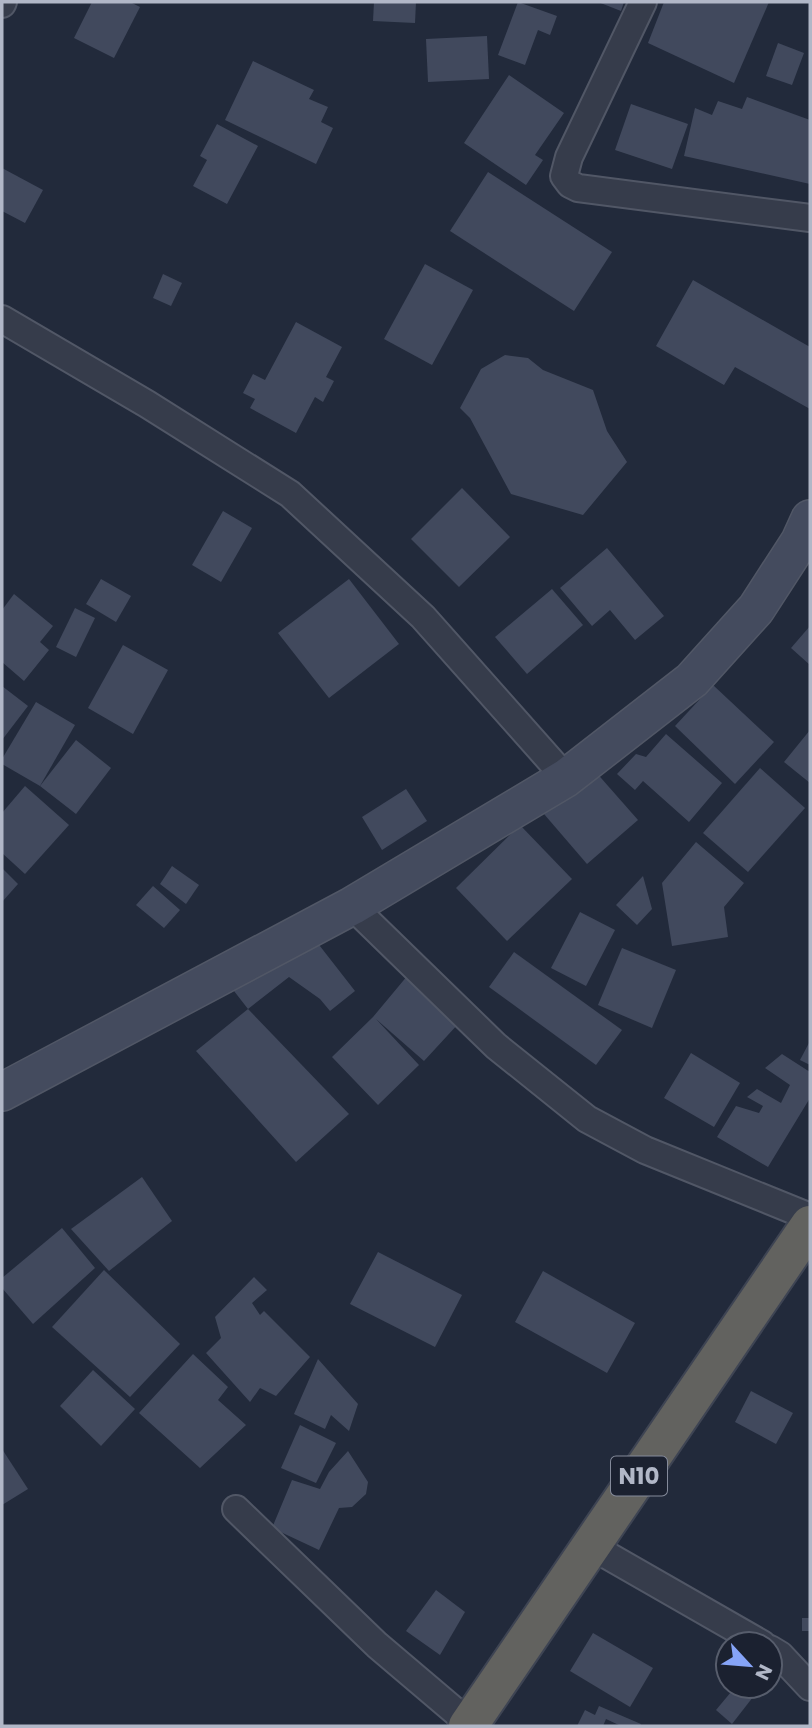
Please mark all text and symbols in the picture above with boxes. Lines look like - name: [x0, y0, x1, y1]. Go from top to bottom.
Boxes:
- road number: N10: [611, 1456, 667, 1496]
- north arrow: [714, 1630, 784, 1700]
- text: N: [749, 1660, 779, 1685]

